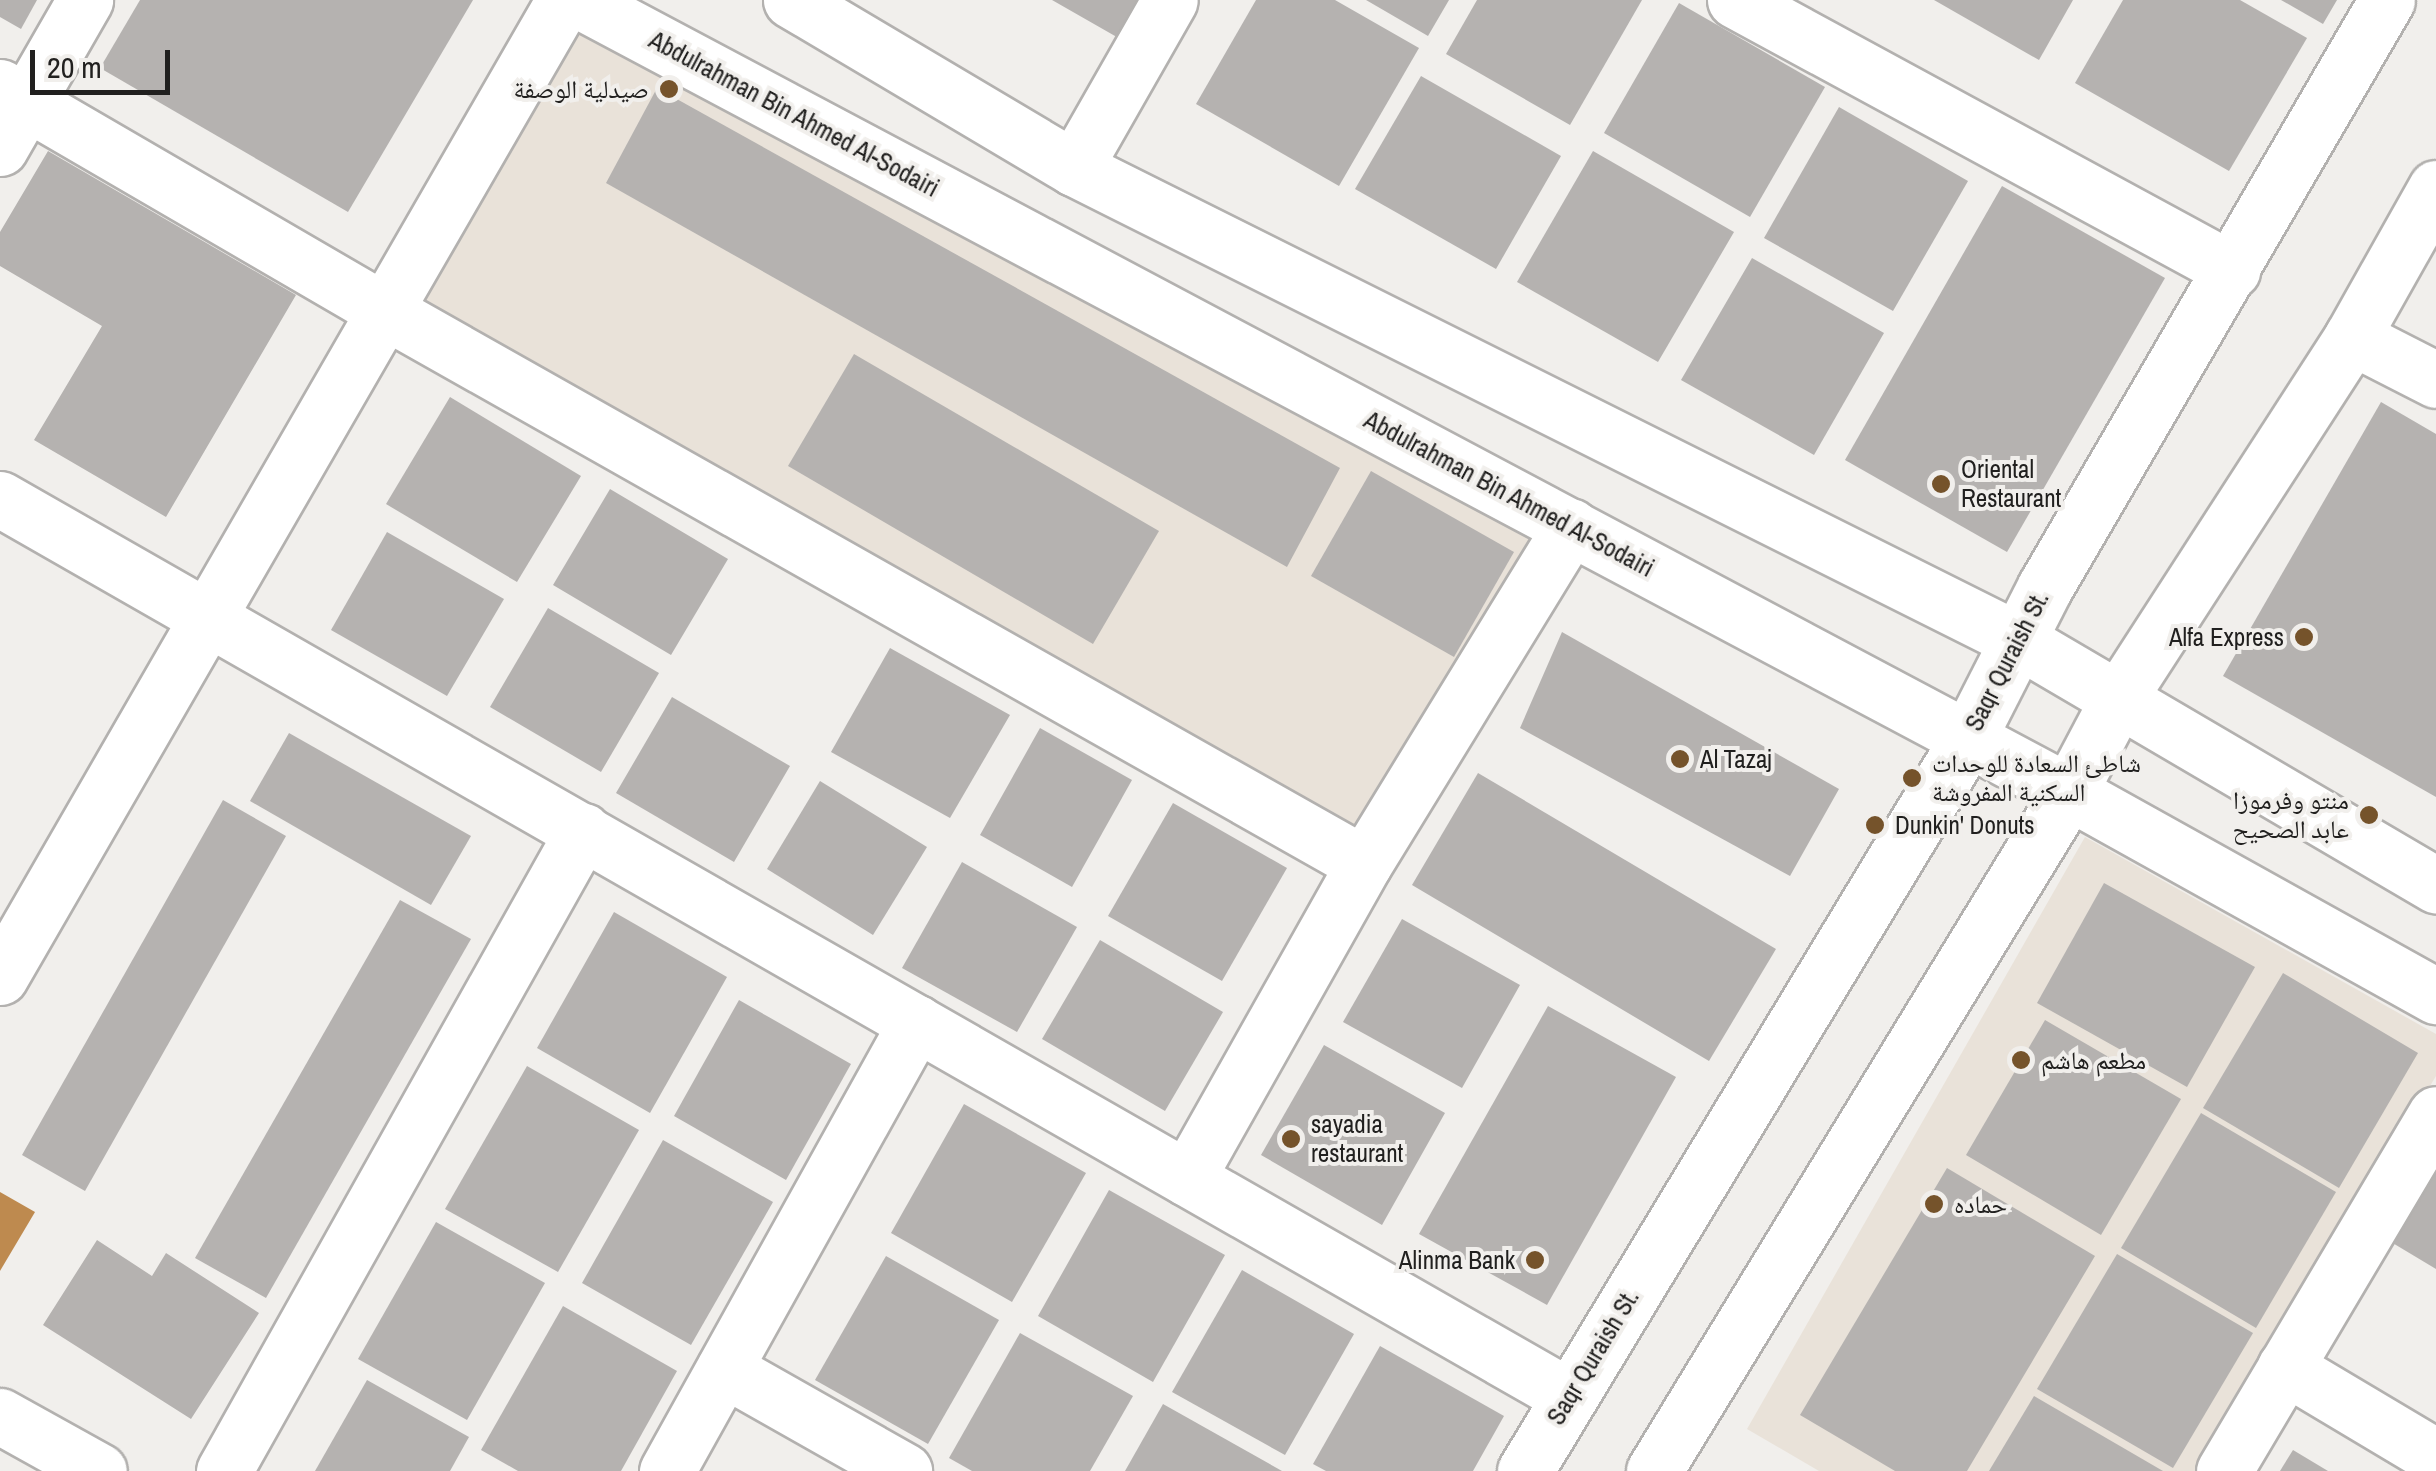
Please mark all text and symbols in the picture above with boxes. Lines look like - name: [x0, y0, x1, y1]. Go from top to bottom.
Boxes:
- street label: Abdulrahman Bin Ahmed Al-Sodairi: [643, 24, 945, 204]
- scale bar: [35, 30, 175, 92]
- text: 20 m: [47, 47, 102, 87]
- place label: صيدلية الوصفة: [514, 74, 649, 104]
- marker: صيدلية الوصفة: [658, 78, 680, 100]
- street label: Abdulrahman Bin Ahmed Al-Sodairi: [1358, 404, 1660, 584]
- place label: Oriental Restaurant: [1961, 455, 2061, 514]
- marker: Oriental Restaurant: [1930, 473, 1952, 495]
- street label: Saqr Quraish St.: [1959, 586, 2055, 736]
- place label: Alfa Express: [2169, 622, 2284, 652]
- marker: Alfa Express: [2293, 626, 2315, 648]
- place label: Al Tazaj: [1700, 744, 1772, 774]
- marker: Al Tazaj: [1669, 748, 1691, 770]
- place label: شاطئ السعادة للوحدات السكنية المفروشة: [1932, 749, 2141, 808]
- marker: شاطئ السعادة للوحدات السكنية المفروشة: [1901, 767, 1923, 789]
- place label: منتو وفرموزا عابد الصحيح: [2233, 786, 2349, 845]
- marker: منتو وفرموزا عابد الصحيح: [2358, 804, 2380, 826]
- place label: Dunkin' Donuts: [1895, 810, 2035, 840]
- marker: Dunkin' Donuts: [1864, 814, 1886, 836]
- place label: مطعم هاشم: [2041, 1045, 2146, 1075]
- marker: مطعم هاشم: [2010, 1049, 2032, 1071]
- place label: sayadia restaurant: [1311, 1110, 1403, 1169]
- marker: sayadia restaurant: [1280, 1128, 1302, 1150]
- place label: حماده: [1954, 1189, 2007, 1219]
- marker: حماده: [1923, 1193, 1945, 1215]
- place label: Alinma Bank: [1399, 1245, 1515, 1275]
- marker: Alinma Bank: [1524, 1249, 1546, 1271]
- street label: Saqr Quraish St.: [1541, 1284, 1645, 1430]

